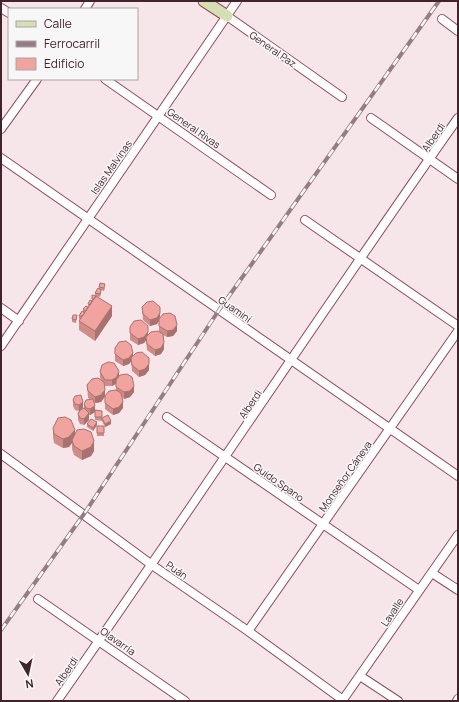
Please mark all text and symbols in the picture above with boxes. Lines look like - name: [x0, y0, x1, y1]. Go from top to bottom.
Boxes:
- legend: [8, 8, 138, 80]
- text: Calle: [44, 15, 72, 32]
- street label: General Paz: [247, 28, 299, 70]
- text: Ferrocarril: [44, 35, 100, 52]
- text: Edificio: [44, 55, 84, 72]
- street label: General Rivas: [165, 104, 223, 152]
- street label: Alberdi: [418, 120, 448, 154]
- street label: Islas Malvinas: [87, 137, 135, 197]
- street label: Guaminí: [216, 292, 255, 326]
- street label: Alberdi: [235, 387, 265, 421]
- street label: Monseñor Cáneva: [315, 438, 375, 514]
- street label: Guido Spano: [251, 459, 307, 505]
- street label: Puán: [163, 558, 191, 582]
- street label: Lavalle: [377, 595, 407, 629]
- street label: Olavarría: [97, 624, 139, 658]
- north arrow: [8, 654, 48, 694]
- street label: Alberdi: [51, 654, 81, 688]
- text: N: [24, 676, 35, 692]

